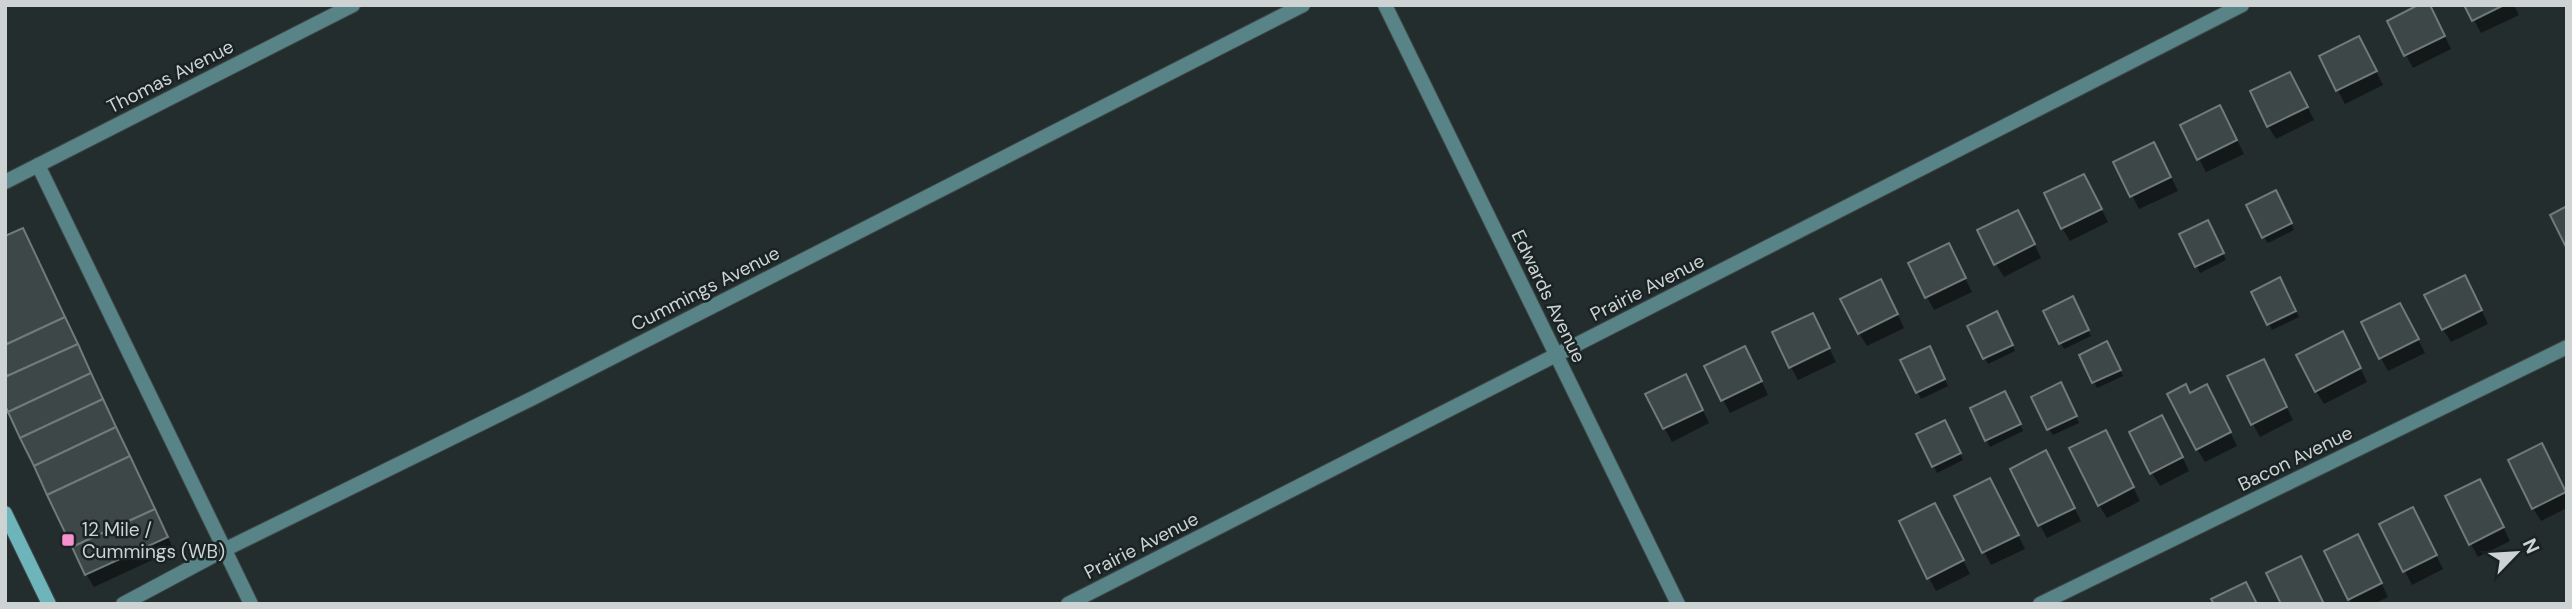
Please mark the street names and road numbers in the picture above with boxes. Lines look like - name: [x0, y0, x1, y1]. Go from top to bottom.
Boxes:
- street label: Thomas Avenue: [103, 34, 238, 119]
- street label: Edwards Avenue: [1506, 226, 1592, 367]
- street label: Cummings Avenue: [627, 240, 784, 337]
- street label: Prairie Avenue: [1586, 248, 1709, 327]
- street label: Bacon Avenue: [2234, 420, 2357, 497]
- street label: Prairie Avenue: [1080, 506, 1203, 585]

